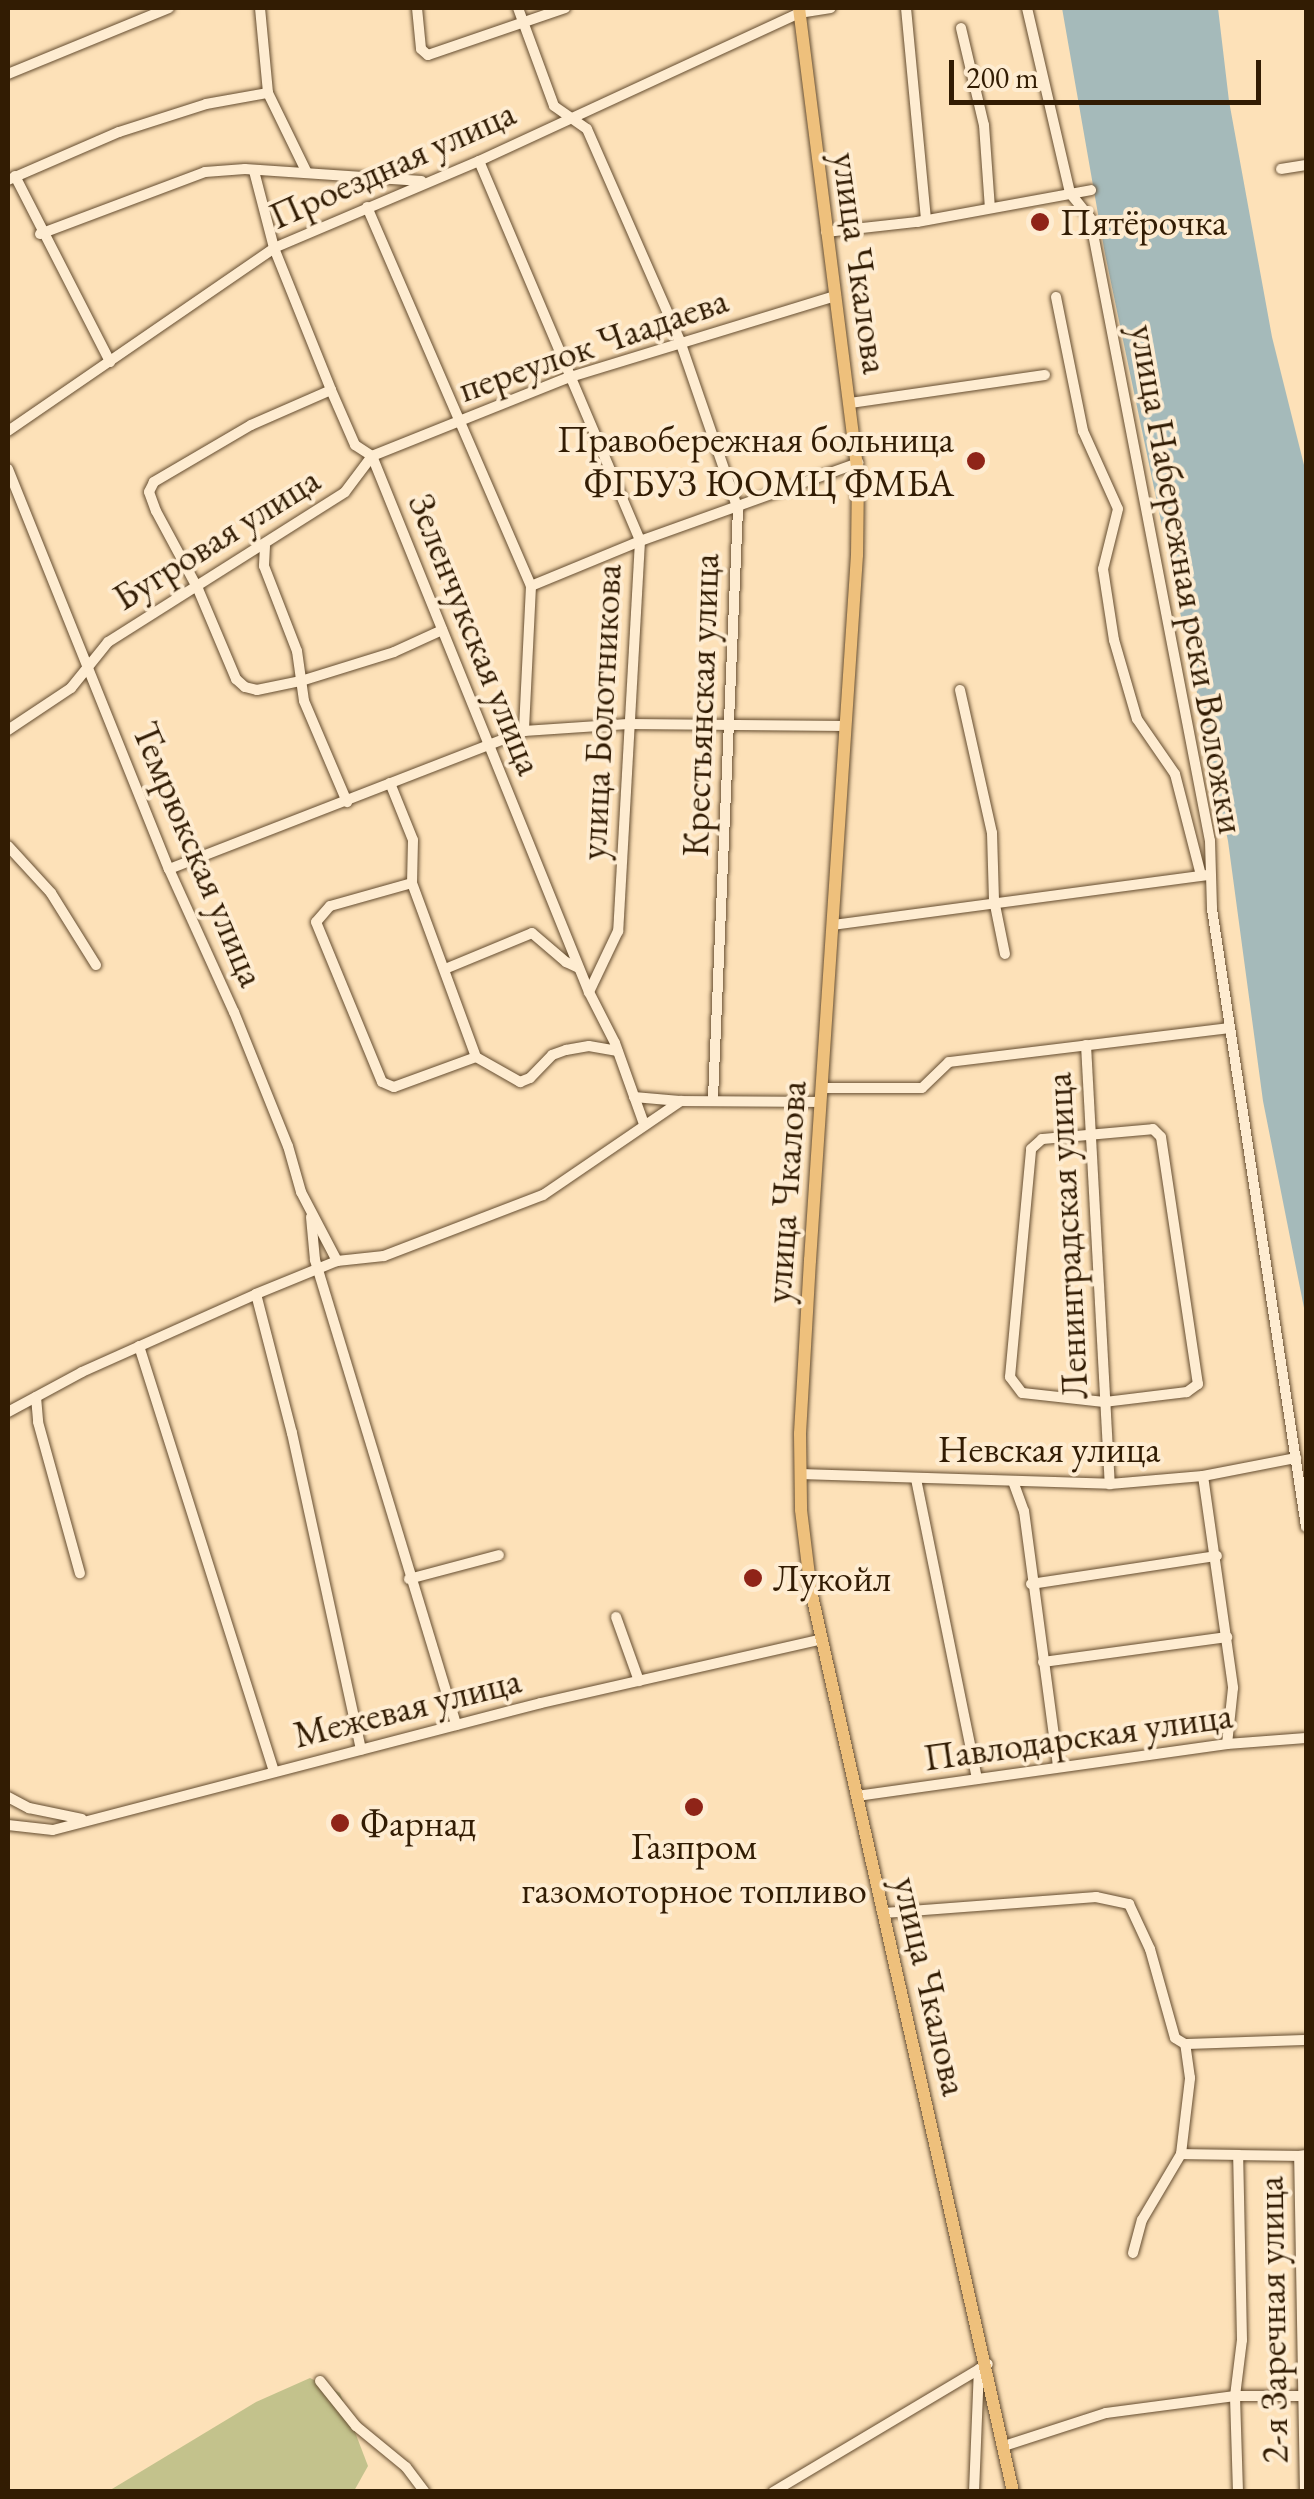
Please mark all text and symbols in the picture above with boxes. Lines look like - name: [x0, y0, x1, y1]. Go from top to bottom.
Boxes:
- scale bar: [954, 40, 1266, 102]
- text: 200 m: [966, 58, 1039, 97]
- street label: Проездная улица: [262, 89, 522, 239]
- street label: улица Чкалова: [823, 149, 899, 377]
- place label: Пятёрочка: [1060, 199, 1227, 245]
- marker: Пятёрочка: [1029, 211, 1051, 233]
- street label: переулок Чаадаева: [452, 277, 734, 411]
- street label: улица Набережная реки Воложки: [1121, 321, 1255, 837]
- place label: Правобережная больница ФГБУЗ ЮОМЦ ФМБА: [557, 416, 954, 506]
- marker: Правобережная больница ФГБУЗ ЮОМЦ ФМБА: [963, 448, 989, 474]
- street label: Бугровая улица: [104, 456, 328, 620]
- street label: Зеленчукская улица: [399, 487, 553, 781]
- street label: Крестьянская улица: [672, 553, 728, 857]
- street label: улица Болотникова: [569, 563, 631, 861]
- street label: Темрюкская улица: [123, 715, 275, 993]
- street label: Ленинградская улица: [1035, 1071, 1097, 1401]
- street label: улица Чкалова: [754, 1079, 816, 1305]
- street label: Невская улица: [938, 1426, 1160, 1472]
- place label: Лукойл: [773, 1555, 891, 1601]
- marker: Лукойл: [742, 1567, 764, 1589]
- street label: Межевая улица: [288, 1657, 526, 1757]
- street label: Павлодарская улица: [921, 1692, 1235, 1780]
- marker: Газпром газомоторное топливо: [683, 1796, 705, 1818]
- place label: Фарнад: [360, 1800, 476, 1846]
- marker: Фарнад: [329, 1812, 351, 1834]
- place label: Газпром газомоторное топливо: [521, 1823, 867, 1912]
- street label: улица Чкалова: [884, 1872, 978, 2100]
- street label: 2-я Заречная улица: [1247, 2176, 1297, 2464]

